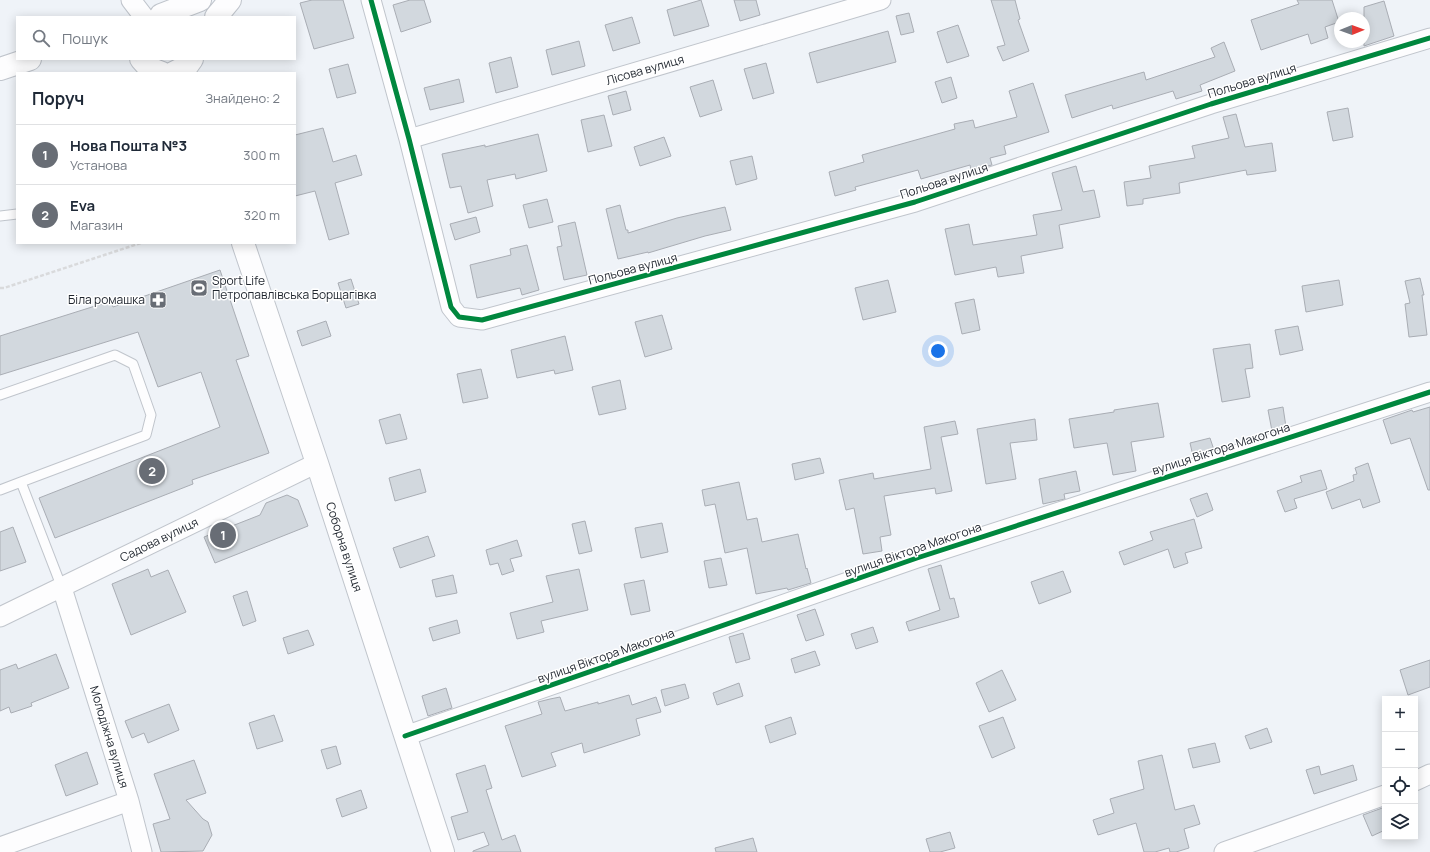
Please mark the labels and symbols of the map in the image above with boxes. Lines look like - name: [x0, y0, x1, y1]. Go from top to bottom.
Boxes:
- north arrow: [1334, 12, 1370, 48]
- street label: Лісова вулиця: [604, 50, 686, 89]
- street label: Польова вулиця: [1206, 59, 1298, 102]
- street label: Польова вулиця: [898, 158, 990, 203]
- street label: Польова вулиця: [586, 248, 679, 289]
- place label: Sport Life Петропавлівська Борщагівка: [212, 272, 376, 303]
- sports icon: Sport Life Петропавлівська Борщагівка: [189, 278, 209, 298]
- pharmacy icon: Біла ромашка: [148, 290, 168, 310]
- place label: Біла ромашка: [68, 291, 145, 308]
- your location: [928, 341, 948, 361]
- street label: вулиця Віктора Макогона: [1150, 418, 1292, 479]
- pin: 2: [139, 456, 165, 486]
- street label: Соборна вулиця: [322, 500, 367, 594]
- street label: Садова вулиця: [117, 513, 201, 566]
- street label: вулиця Віктора Макогона: [842, 518, 984, 581]
- pin: 1: [210, 520, 236, 550]
- street label: вулиця Віктора Макогона: [535, 624, 677, 687]
- street label: Молодіжна вулиця: [86, 684, 133, 790]

